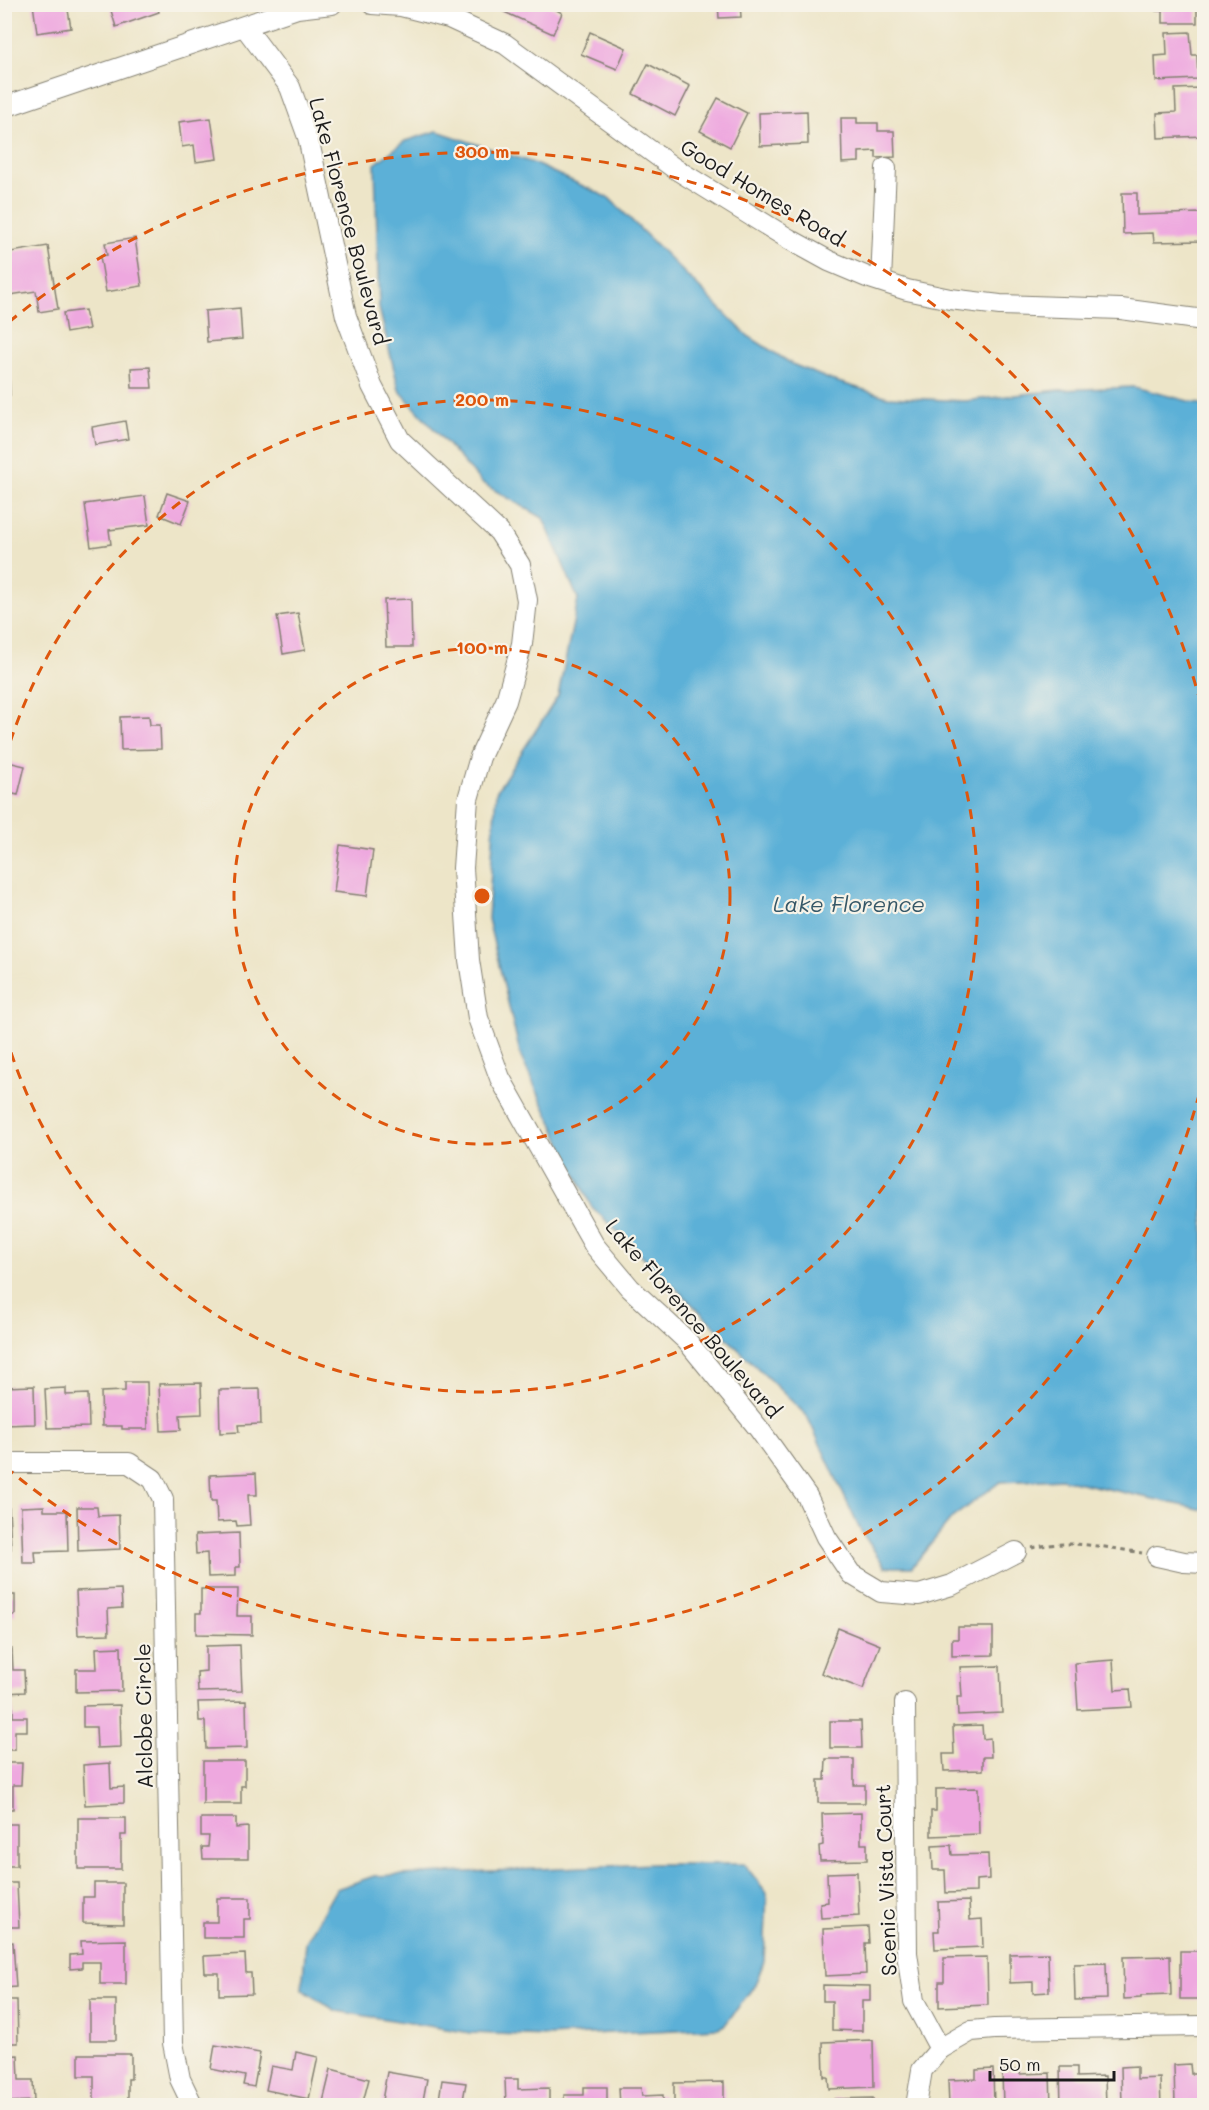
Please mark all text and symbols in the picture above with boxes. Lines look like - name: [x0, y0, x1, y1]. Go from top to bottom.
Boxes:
- street label: Lake Florence Boulevard: [304, 94, 396, 348]
- street label: Good Homes Road: [676, 132, 850, 252]
- text: 300 m: [455, 139, 509, 163]
- text: 200 m: [455, 387, 509, 411]
- text: 100 m: [456, 635, 508, 659]
- centre of rings: [472, 886, 492, 906]
- water label: Lake Florence: [773, 889, 925, 918]
- street label: Lake Florence Boulevard: [600, 1213, 788, 1423]
- street label: Alclobe Circle: [128, 1643, 158, 1789]
- street label: Scenic Vista Court: [868, 1783, 902, 1977]
- scale bar: [990, 2044, 1114, 2082]
- text: 50 m: [999, 2052, 1041, 2076]

